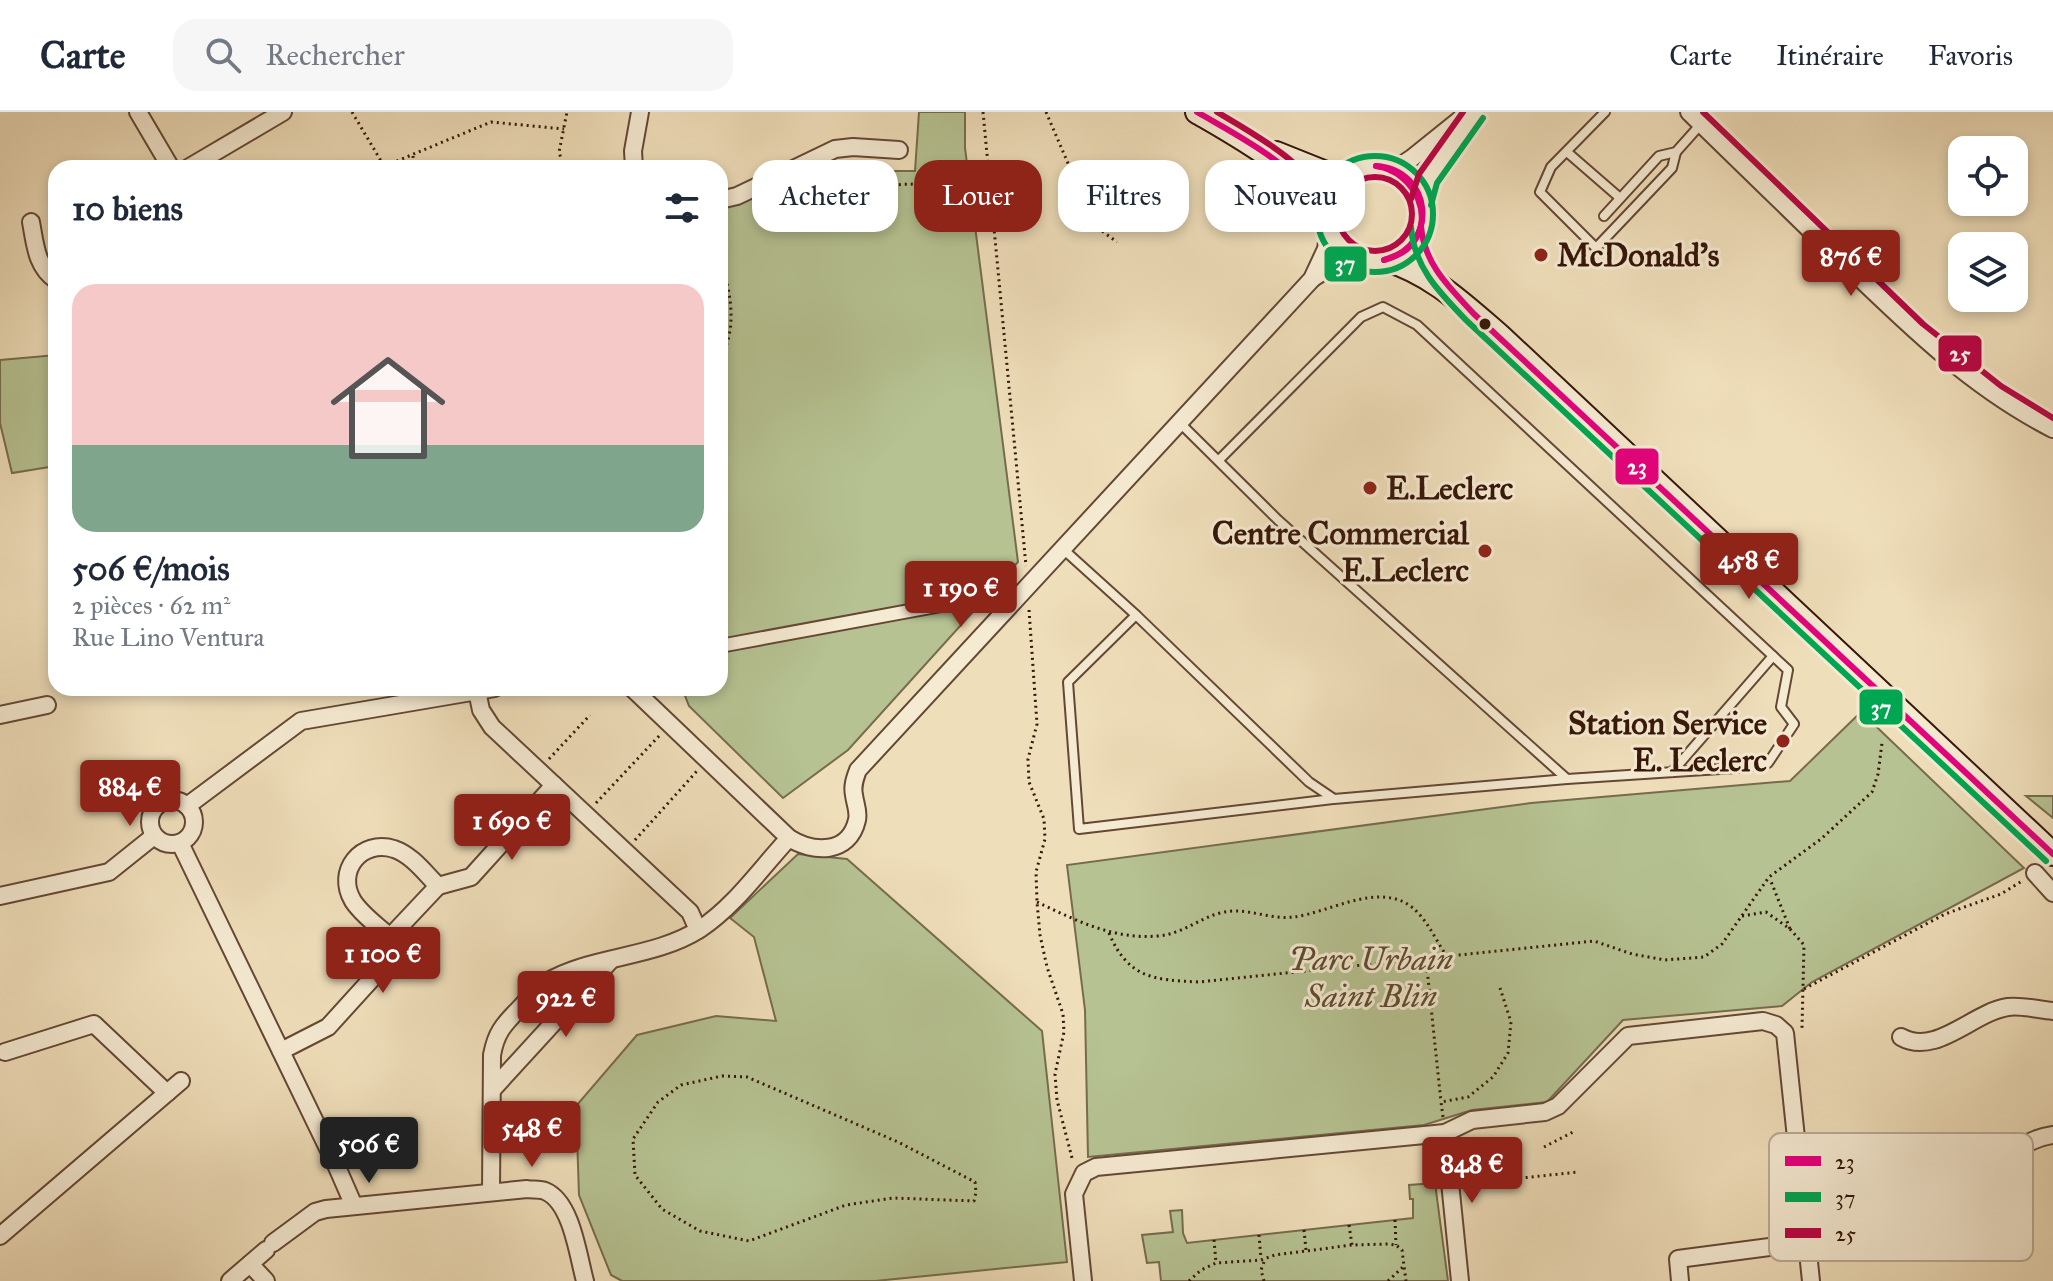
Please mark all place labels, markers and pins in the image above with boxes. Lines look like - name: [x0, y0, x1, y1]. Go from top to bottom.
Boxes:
- pin: 876 €: [1795, 230, 1907, 298]
- place label: McDonald's: [1557, 236, 1720, 275]
- marker: McDonald's: [1532, 246, 1550, 264]
- unlabelled marker: [1477, 316, 1493, 332]
- place label: E.Leclerc: [1386, 469, 1514, 508]
- marker: E.Leclerc: [1361, 479, 1379, 497]
- place label: Centre Commercial E.Leclerc: [1212, 514, 1470, 590]
- pin: 458 €: [1693, 533, 1805, 601]
- marker: Centre Commercial E.Leclerc: [1476, 542, 1494, 560]
- pin: 1 190 €: [887, 561, 1035, 629]
- place label: Station Service E. Leclerc: [1568, 704, 1768, 780]
- marker: Station Service E. Leclerc: [1774, 732, 1792, 750]
- pin: 884 €: [74, 760, 186, 828]
- pin: 1 690 €: [438, 794, 586, 862]
- pin: 1 100 €: [309, 927, 457, 995]
- pin: 922 €: [510, 971, 622, 1039]
- pin: 548 €: [476, 1101, 588, 1169]
- pin: 506 €: [313, 1117, 425, 1185]
- pin: 848 €: [1416, 1137, 1528, 1205]

